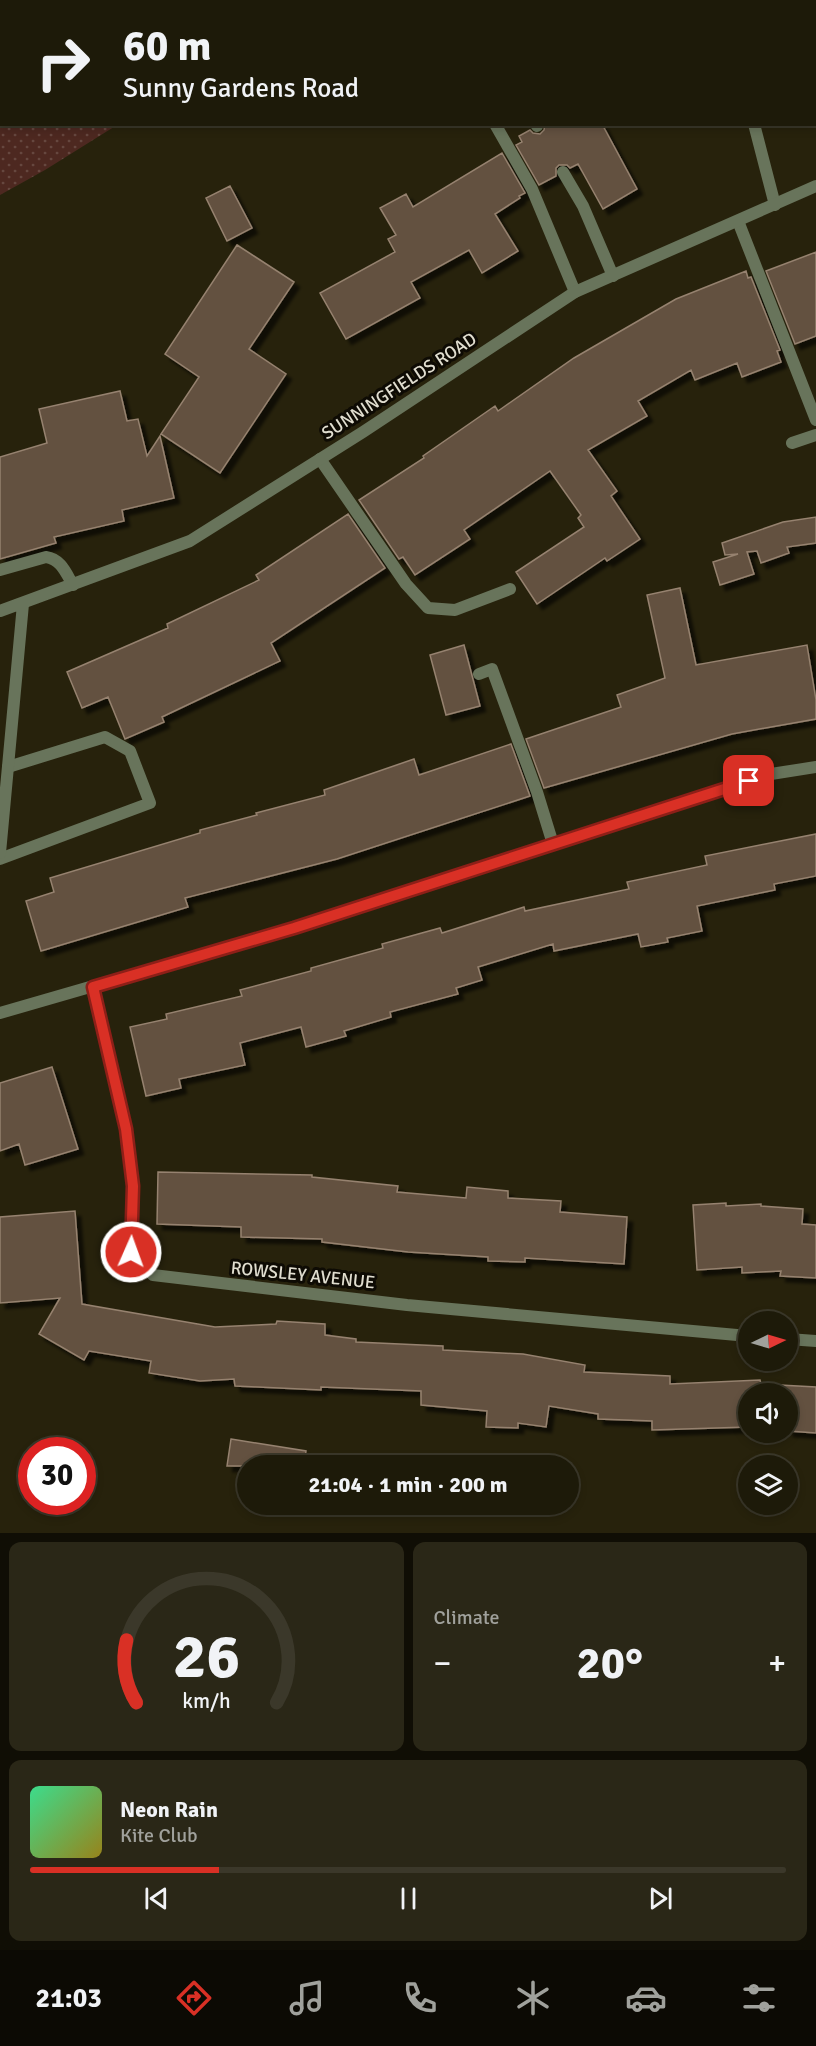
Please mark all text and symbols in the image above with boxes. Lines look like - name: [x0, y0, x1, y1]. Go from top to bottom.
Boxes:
- text: 60 m: [123, 21, 212, 72]
- icon: right: [24, 24, 102, 102]
- text: Sunny Gardens Road: [123, 72, 359, 105]
- street label: SUNNINGFIELDS ROAD: [317, 328, 481, 444]
- pin: [723, 755, 774, 806]
- icon: arrive: [732, 764, 765, 797]
- position arrow: [99, 1220, 163, 1284]
- street label: ROWSLEY AVENUE: [230, 1256, 376, 1294]
- north arrow: [738, 1311, 798, 1371]
- map controls: [738, 1311, 798, 1515]
- button: sound: [738, 1383, 798, 1443]
- speed limit sign: 30: [18, 1437, 96, 1515]
- button: layers: [738, 1455, 798, 1515]
- text: 21:04 · 1 min · 200 m: [308, 1471, 508, 1498]
- text: Climate: [434, 1605, 499, 1630]
- text: 26: [173, 1618, 240, 1695]
- text: 20°: [576, 1636, 643, 1691]
- text: −: [434, 1643, 451, 1684]
- text: +: [768, 1643, 786, 1684]
- text: km/h: [182, 1689, 231, 1715]
- text: Neon Rain: [120, 1796, 218, 1823]
- text: Kite Club: [120, 1823, 198, 1848]
- icon: previous: [140, 1882, 173, 1915]
- icon: pause: [392, 1882, 425, 1915]
- icon: next: [644, 1882, 677, 1915]
- icon: directions: [173, 1977, 215, 2019]
- icon: music: [286, 1977, 328, 2019]
- icon: phone: [399, 1977, 441, 2019]
- icon: climate: [512, 1977, 554, 2019]
- icon: car: [625, 1977, 667, 2019]
- icon: filters: [738, 1977, 780, 2019]
- text: 21:03: [36, 1982, 102, 2015]

